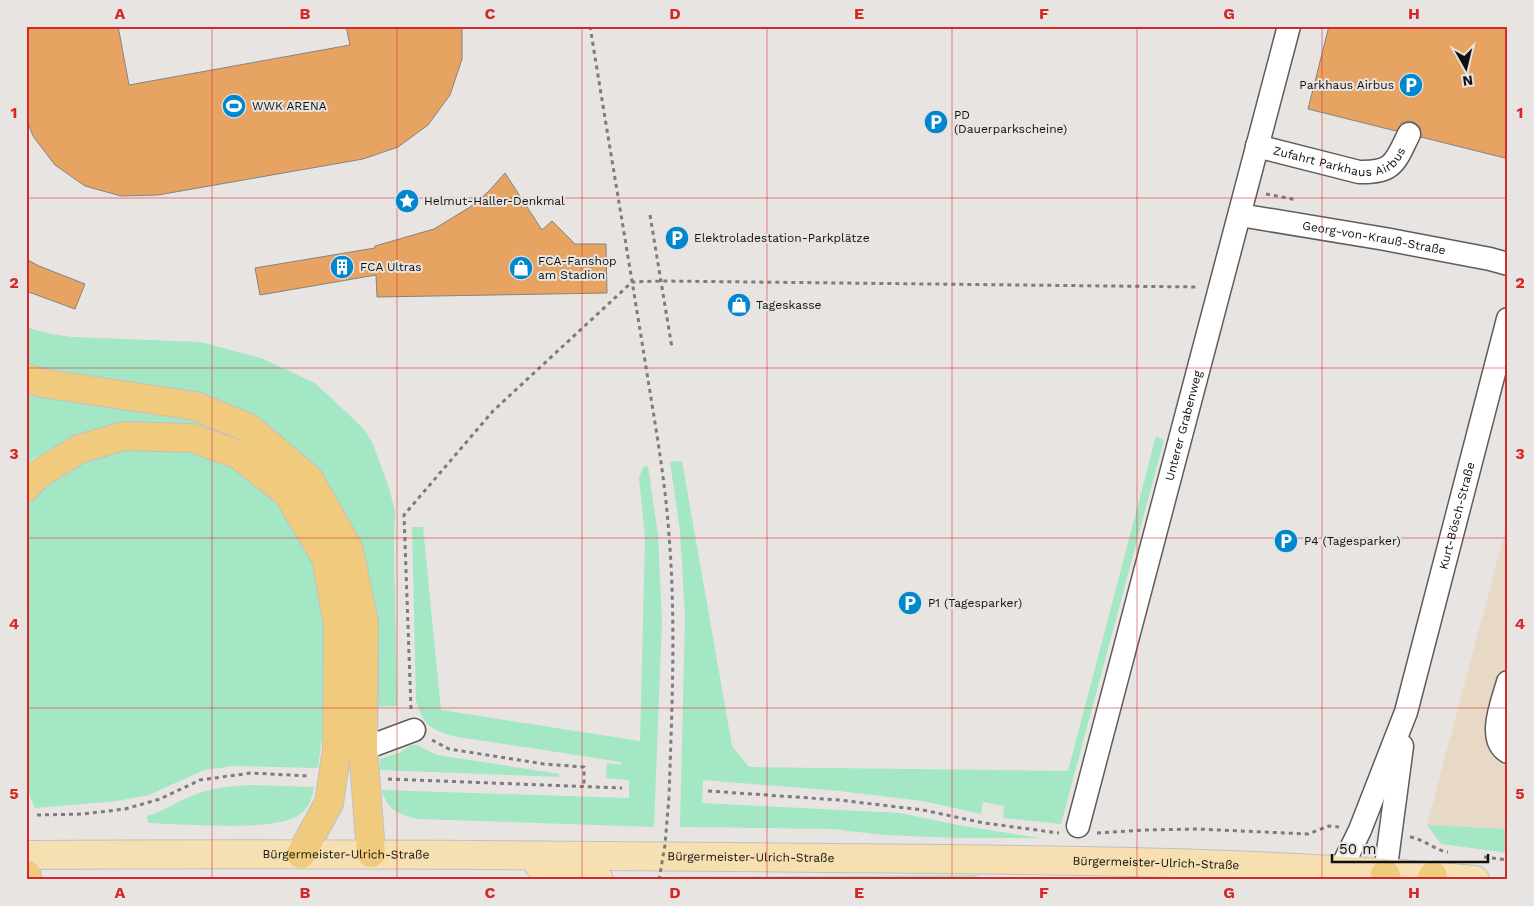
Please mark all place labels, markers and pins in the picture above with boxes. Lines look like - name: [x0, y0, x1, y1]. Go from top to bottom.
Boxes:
- parking icon: Parkhaus Airbus: [1398, 72, 1424, 98]
- place label: Parkhaus Airbus: [1299, 78, 1394, 92]
- sports icon: WWK ARENA: [221, 93, 247, 119]
- place label: WWK ARENA: [252, 99, 327, 113]
- place label: PD (Dauerparkscheine): [954, 108, 1067, 136]
- parking icon: PD (Dauerparkscheine): [923, 109, 949, 135]
- place icon: Helmut-Haller-Denkmal: [394, 188, 420, 214]
- place label: Helmut-Haller-Denkmal: [424, 194, 565, 208]
- parking icon: Elektroladestation-Parkplätze: [664, 225, 690, 251]
- place label: Elektroladestation-Parkplätze: [694, 231, 870, 245]
- building icon: FCA Ultras: [329, 254, 355, 280]
- place label: FCA-Fanshop am Stadion: [538, 254, 617, 282]
- shop icon: FCA-Fanshop am Stadion: [508, 255, 534, 281]
- place label: FCA Ultras: [360, 260, 422, 274]
- shop icon: Tageskasse: [726, 292, 752, 318]
- place label: Tageskasse: [756, 298, 822, 312]
- parking icon: P4 (Tagesparker): [1273, 528, 1299, 554]
- place label: P4 (Tagesparker): [1304, 534, 1401, 548]
- parking icon: P1 (Tagesparker): [897, 590, 923, 616]
- place label: P1 (Tagesparker): [928, 596, 1022, 610]

